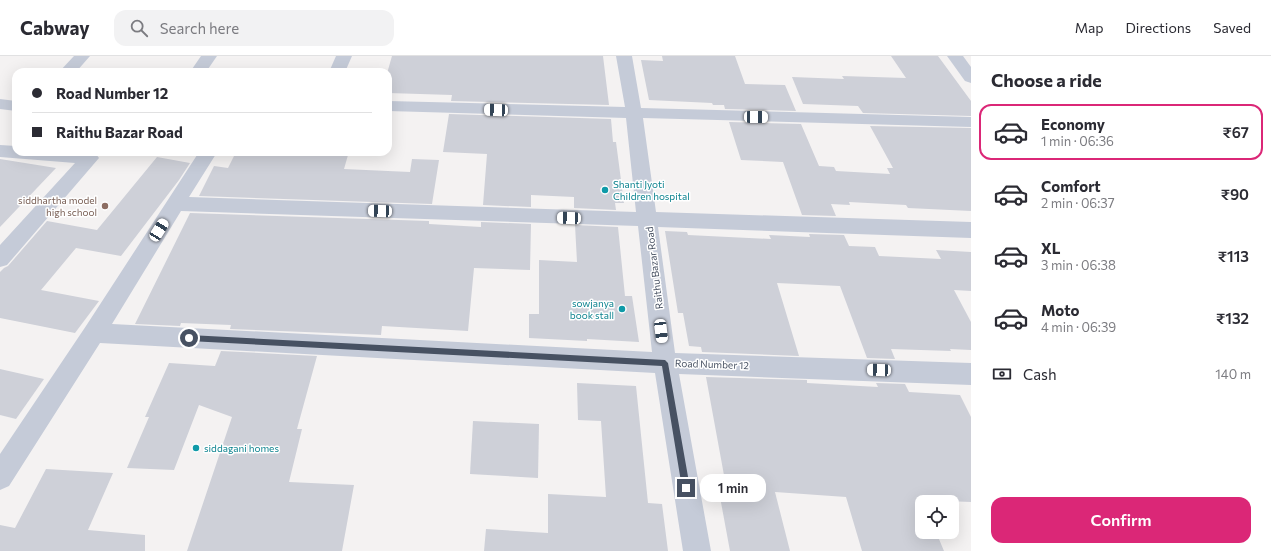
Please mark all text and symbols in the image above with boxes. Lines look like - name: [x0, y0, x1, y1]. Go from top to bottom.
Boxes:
- search box: [114, 10, 394, 46]
- text: Cabway: [20, 16, 90, 39]
- icon: search: [128, 17, 150, 39]
- text: Search here: [160, 19, 239, 37]
- text: Map: [1075, 19, 1104, 36]
- text: Directions: [1126, 19, 1191, 36]
- text: Saved: [1213, 19, 1251, 36]
- text: Choose a ride: [991, 69, 1102, 91]
- text: Road Number 12: [56, 84, 168, 102]
- car: [484, 104, 508, 116]
- car: [744, 111, 768, 123]
- icon: car: [993, 114, 1029, 150]
- text: Economy: [1041, 115, 1105, 133]
- text: Raithu Bazar Road: [56, 123, 183, 141]
- text: ₹67: [1223, 123, 1249, 141]
- text: 1 min · 06:36: [1041, 133, 1114, 149]
- icon: car: [993, 176, 1029, 212]
- text: Comfort: [1041, 177, 1101, 195]
- place label: Shanti Jyoti Children hospital: [613, 178, 690, 202]
- marker: Shanti Jyoti Children hospital: [600, 185, 610, 195]
- text: ₹90: [1221, 185, 1249, 203]
- place label: siddhartha model high school: [18, 194, 97, 218]
- text: 2 min · 06:37: [1041, 195, 1115, 211]
- marker: siddhartha model high school: [100, 201, 110, 211]
- car: [368, 205, 392, 217]
- car: [557, 212, 581, 224]
- car: [148, 217, 170, 243]
- street label: Raithu Bazar Road: [643, 226, 665, 310]
- icon: car: [993, 238, 1029, 274]
- text: XL: [1041, 239, 1060, 257]
- text: ₹113: [1218, 247, 1249, 265]
- text: 3 min · 06:38: [1041, 257, 1116, 273]
- place label: sowjanya book stall: [570, 297, 614, 321]
- icon: car: [993, 300, 1029, 336]
- text: Moto: [1041, 301, 1080, 319]
- marker: sowjanya book stall: [617, 304, 627, 314]
- text: ₹132: [1216, 309, 1249, 327]
- car: [654, 318, 668, 344]
- text: 4 min · 06:39: [1041, 319, 1116, 335]
- route start: [180, 329, 198, 347]
- street label: Road Number 12: [675, 357, 750, 371]
- icon: cash: [991, 363, 1013, 385]
- car: [867, 364, 891, 376]
- text: Cash: [1023, 365, 1057, 383]
- text: 140 m: [1215, 366, 1251, 382]
- place label: siddagani homes: [204, 442, 279, 454]
- marker: siddagani homes: [191, 443, 201, 453]
- callout: 1 min: [700, 474, 766, 502]
- route end: [677, 479, 695, 497]
- text: 1 min: [718, 480, 748, 496]
- map controls: [915, 495, 959, 539]
- button: locate: [915, 495, 959, 539]
- button: Confirm: [991, 497, 1251, 543]

